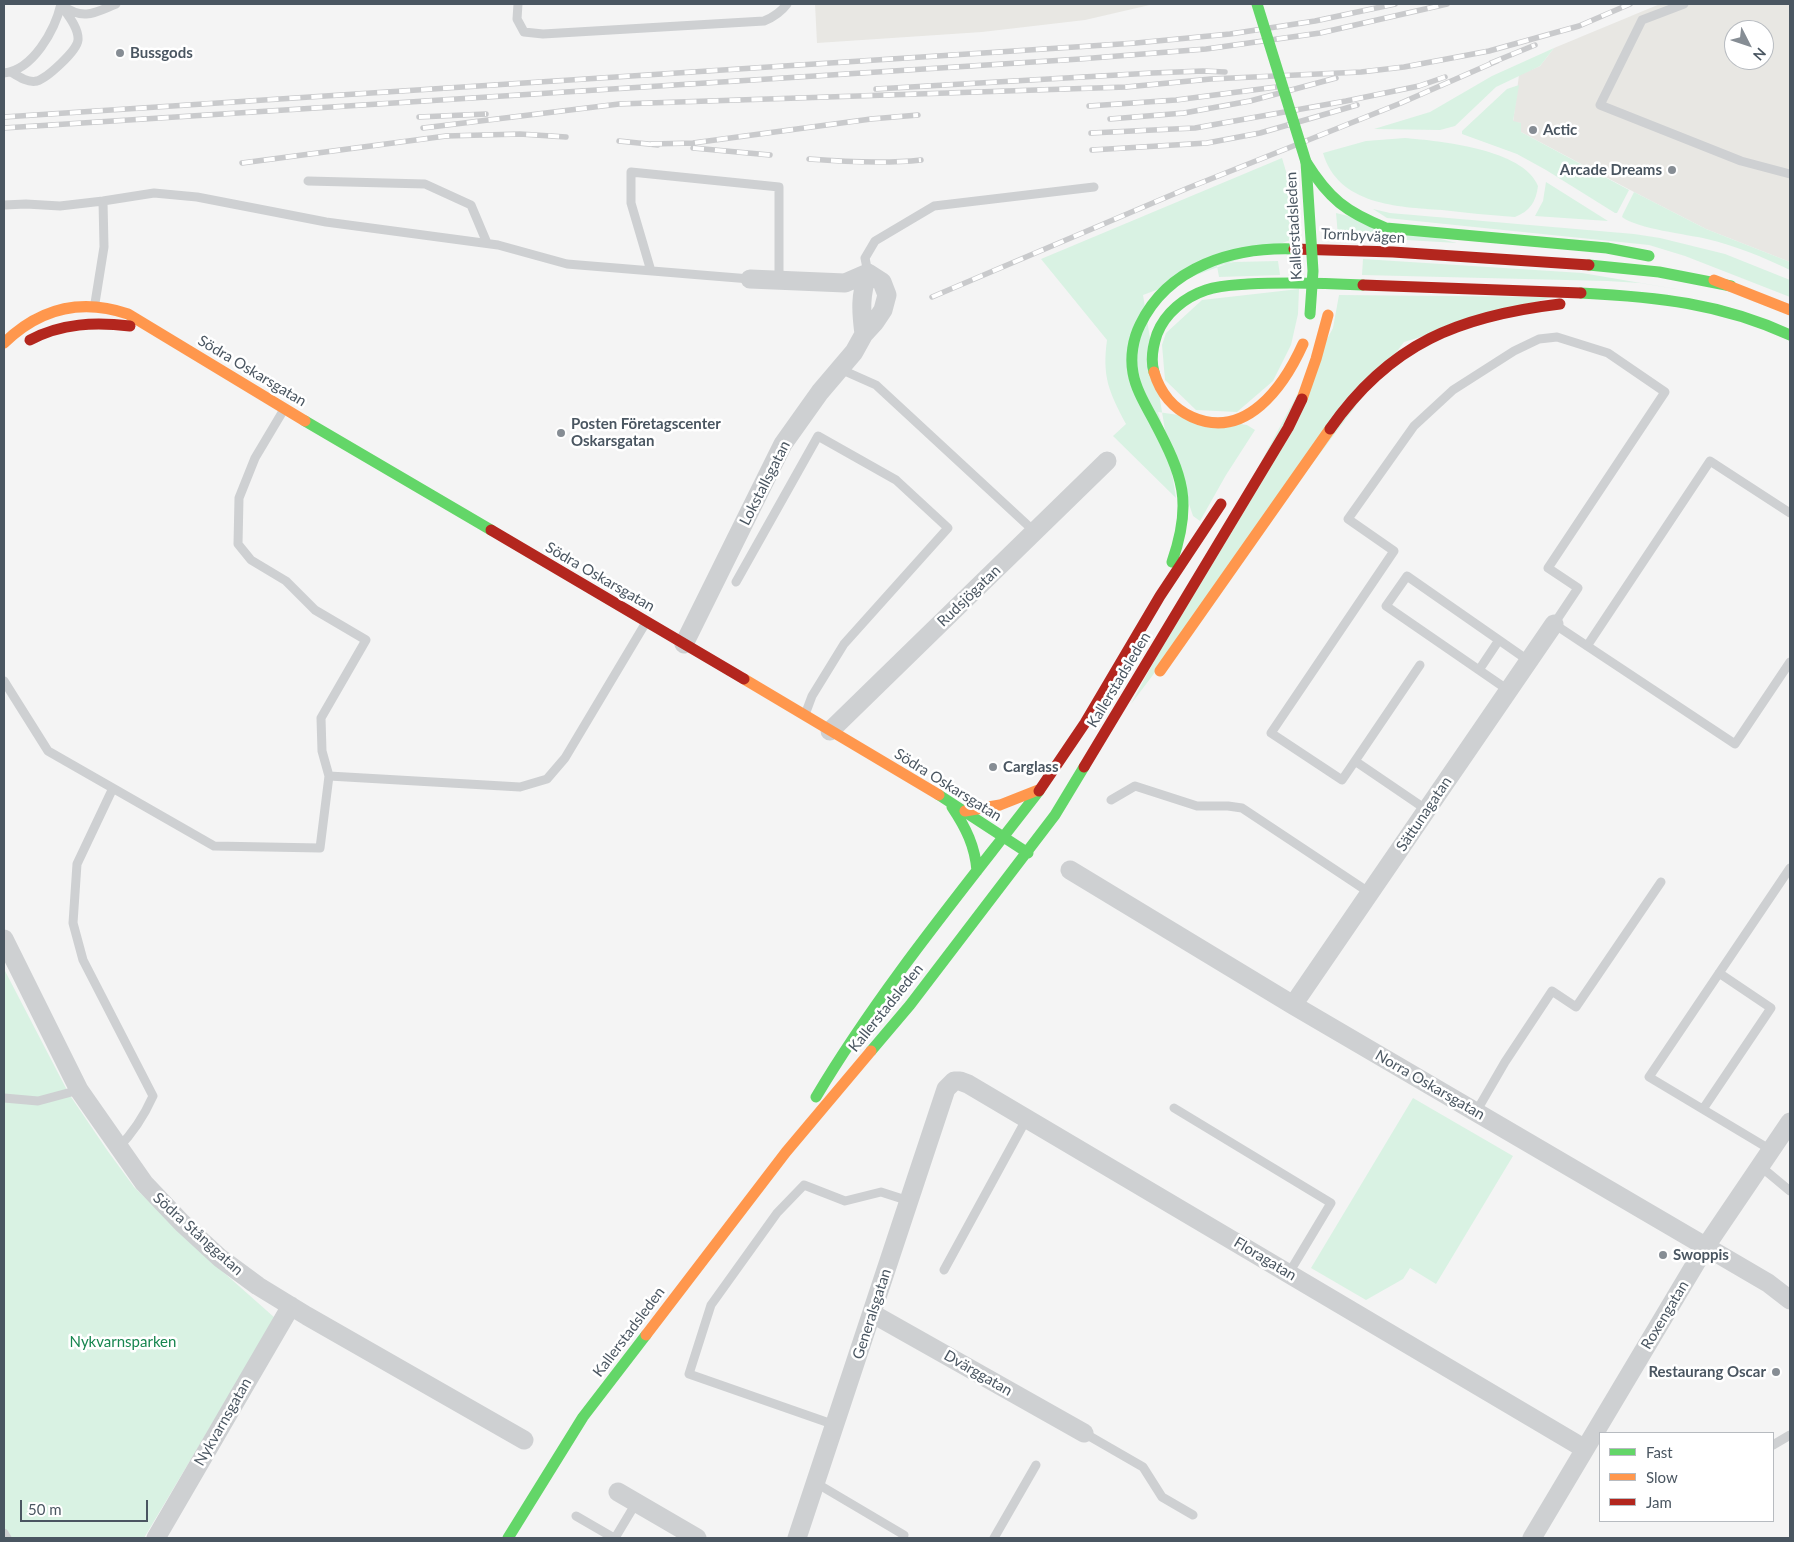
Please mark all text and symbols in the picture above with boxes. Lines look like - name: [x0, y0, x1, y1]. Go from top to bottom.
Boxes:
- north arrow: [1724, 20, 1774, 70]
- place label: Bussgods: [130, 44, 193, 62]
- text: N: [1750, 45, 1770, 64]
- marker: Bussgods: [114, 47, 126, 59]
- place label: Actic: [1543, 121, 1577, 139]
- marker: Actic: [1527, 124, 1539, 136]
- place label: Arcade Dreams: [1560, 161, 1662, 179]
- marker: Arcade Dreams: [1666, 164, 1678, 176]
- street label: Kallerstadsleden: [1282, 172, 1306, 280]
- street label: Tornbyvägen: [1320, 225, 1406, 247]
- street label: Södra Oskarsgatan: [195, 332, 309, 410]
- place label: Posten Företagscenter Oskarsgatan: [571, 415, 721, 450]
- marker: Posten Företagscenter Oskarsgatan: [555, 427, 567, 439]
- street label: Lokstallsgatan: [736, 438, 794, 528]
- street label: Södra Oskarsgatan: [542, 538, 658, 616]
- street label: Rudsjögatan: [934, 561, 1004, 631]
- street label: Kallerstadsleden: [1083, 629, 1155, 731]
- street label: Södra Oskarsgatan: [891, 745, 1005, 825]
- place label: Carglass: [1003, 758, 1058, 776]
- marker: Carglass: [987, 761, 999, 773]
- street label: Sättunagatan: [1392, 773, 1456, 855]
- street label: Kallerstadsleden: [845, 960, 927, 1056]
- street label: Norra Oskarsgatan: [1372, 1046, 1488, 1124]
- street label: Södra Stånggatan: [149, 1189, 247, 1279]
- street label: Floragatan: [1231, 1233, 1299, 1285]
- place label: Swoppis: [1673, 1246, 1729, 1264]
- marker: Swoppis: [1657, 1249, 1669, 1261]
- street label: Generalsgatan: [849, 1266, 895, 1362]
- street label: Roxengatan: [1637, 1277, 1693, 1353]
- street label: Kallerstadsleden: [589, 1283, 669, 1381]
- park label: Nykvarnsparken: [70, 1333, 176, 1351]
- street label: Dvärggatan: [941, 1346, 1015, 1400]
- place label: Restaurang Oscar: [1648, 1363, 1766, 1381]
- marker: Restaurang Oscar: [1770, 1366, 1782, 1378]
- street label: Nykvarnsgatan: [191, 1375, 255, 1469]
- legend: [1599, 1432, 1774, 1522]
- text: Fast: [1646, 1443, 1673, 1461]
- text: Slow: [1646, 1468, 1678, 1486]
- scale bar: [22, 1490, 150, 1522]
- text: Jam: [1646, 1493, 1672, 1511]
- text: 50 m: [28, 1500, 62, 1518]

